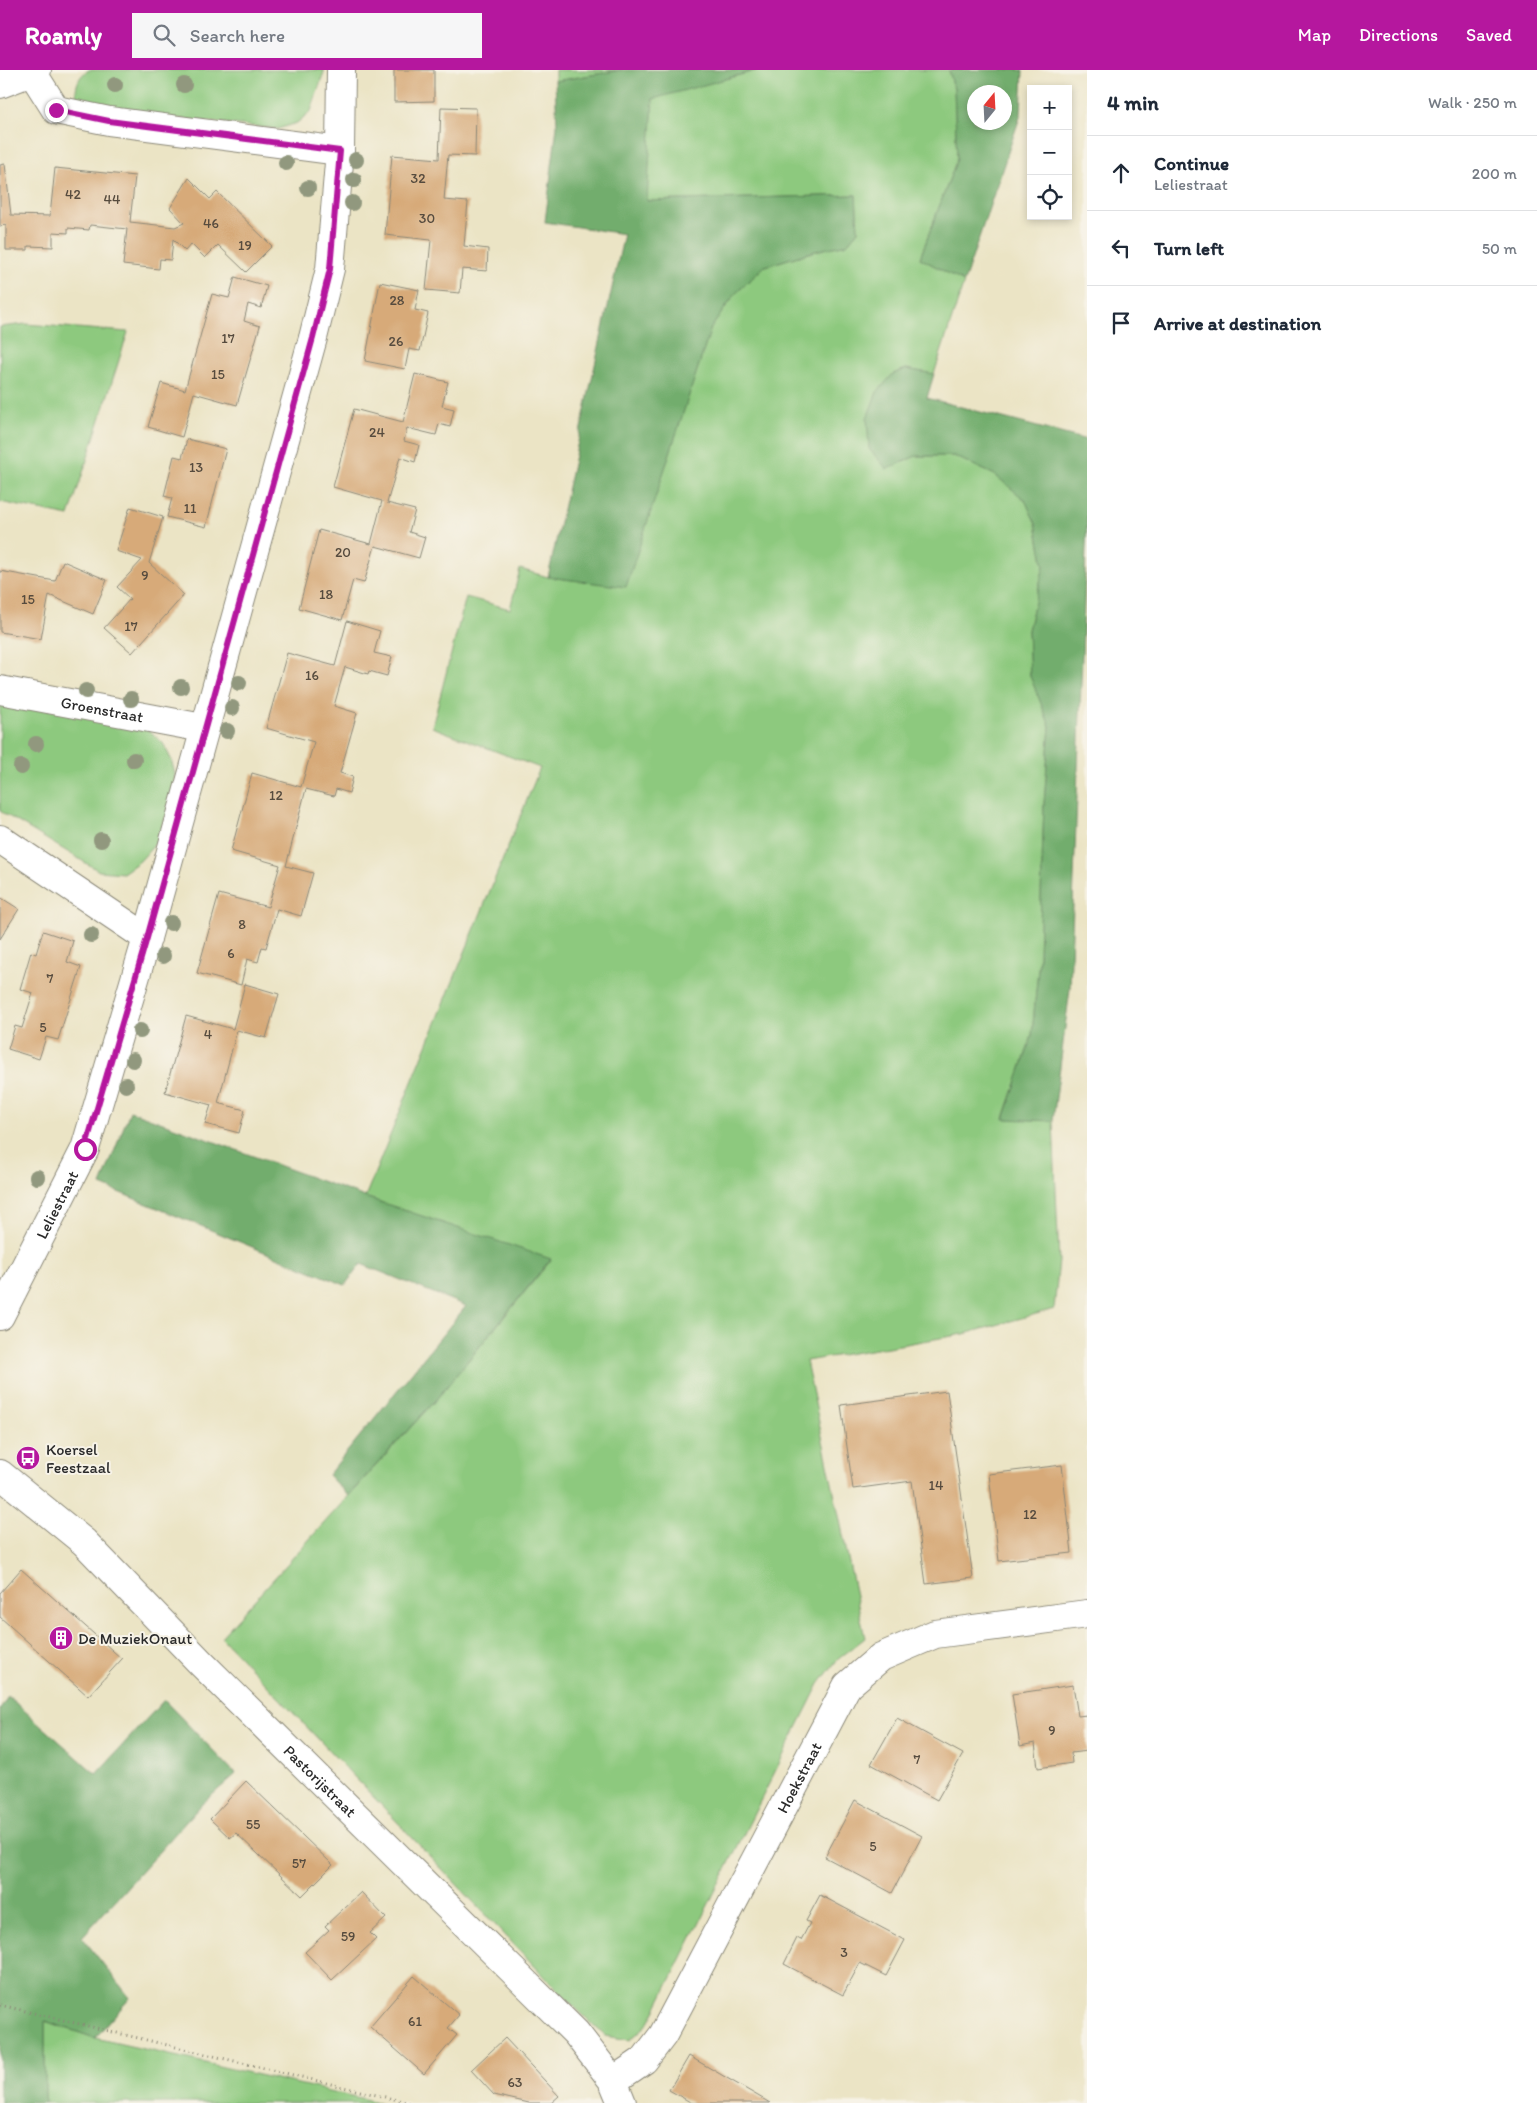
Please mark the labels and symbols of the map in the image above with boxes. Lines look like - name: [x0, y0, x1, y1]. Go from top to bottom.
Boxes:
- north arrow: [967, 85, 1012, 130]
- route end: [45, 99, 68, 122]
- house number: 32: [411, 170, 426, 187]
- house number: 42: [65, 186, 82, 203]
- house number: 44: [104, 191, 121, 208]
- house number: 30: [419, 210, 435, 227]
- house number: 46: [203, 215, 219, 232]
- house number: 19: [238, 237, 252, 254]
- house number: 28: [389, 292, 405, 309]
- house number: 17: [221, 330, 235, 347]
- house number: 26: [389, 333, 403, 350]
- house number: 15: [211, 366, 225, 383]
- house number: 24: [369, 424, 385, 441]
- house number: 13: [189, 459, 203, 476]
- house number: 11: [184, 500, 197, 517]
- house number: 20: [335, 544, 351, 561]
- house number: 9: [141, 567, 149, 584]
- house number: 18: [319, 586, 333, 603]
- house number: 15: [21, 591, 35, 608]
- house number: 17: [124, 618, 138, 635]
- house number: 16: [305, 667, 319, 684]
- street label: Groenstraat: [59, 692, 145, 726]
- house number: 12: [269, 787, 284, 804]
- house number: 8: [238, 916, 246, 933]
- house number: 6: [227, 945, 235, 962]
- house number: 7: [47, 970, 54, 987]
- house number: 5: [39, 1019, 47, 1036]
- house number: 4: [204, 1026, 213, 1043]
- route start: [74, 1138, 97, 1161]
- street label: Leliestraat: [31, 1167, 82, 1242]
- place label: Koersel Feestzaal: [46, 1440, 111, 1477]
- bus stop icon: Koersel Feestzaal: [15, 1445, 41, 1471]
- house number: 14: [929, 1477, 944, 1494]
- house number: 12: [1023, 1506, 1038, 1523]
- building icon: De MuziekOnaut: [48, 1625, 74, 1651]
- place label: De MuziekOnaut: [78, 1629, 192, 1648]
- house number: 9: [1048, 1722, 1056, 1739]
- street label: Hoekstraat: [772, 1739, 825, 1816]
- street label: Pastorijstraat: [280, 1741, 361, 1821]
- house number: 7: [914, 1751, 921, 1768]
- house number: 55: [246, 1816, 260, 1833]
- house number: 5: [869, 1838, 877, 1855]
- house number: 57: [292, 1855, 306, 1872]
- house number: 59: [341, 1928, 355, 1945]
- house number: 3: [840, 1944, 848, 1961]
- house number: 61: [408, 2013, 422, 2030]
- house number: 63: [507, 2074, 523, 2091]

